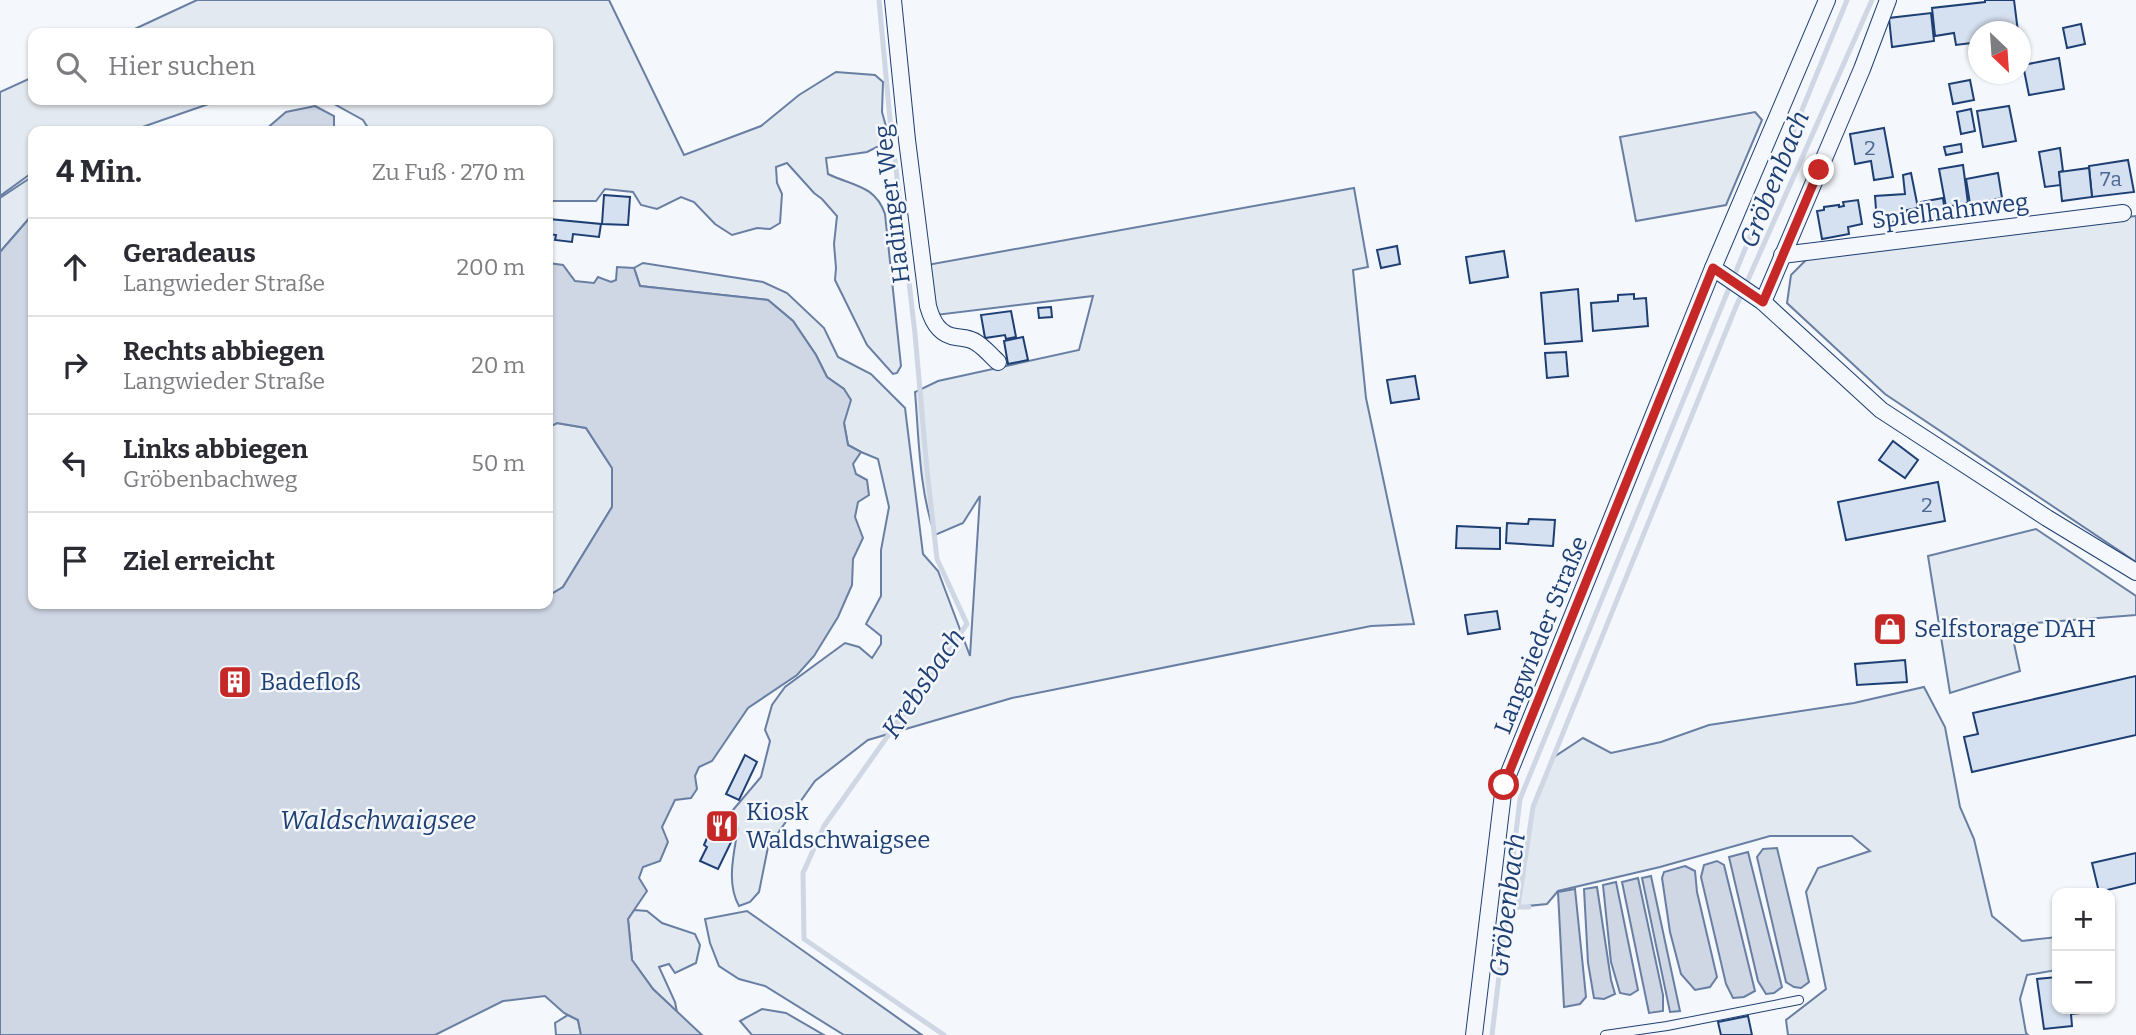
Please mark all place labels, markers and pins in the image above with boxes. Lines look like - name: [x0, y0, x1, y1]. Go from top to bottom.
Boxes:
- shop icon: Selfstorage DAH: [1871, 610, 1909, 648]
- place label: Selfstorage DAH: [1914, 615, 2096, 643]
- building icon: Badefloß: [216, 663, 254, 701]
- place label: Badefloß: [260, 668, 361, 696]
- place label: Kiosk Waldschwaigsee: [746, 798, 930, 854]
- restaurant icon: Kiosk Waldschwaigsee: [703, 807, 741, 845]

